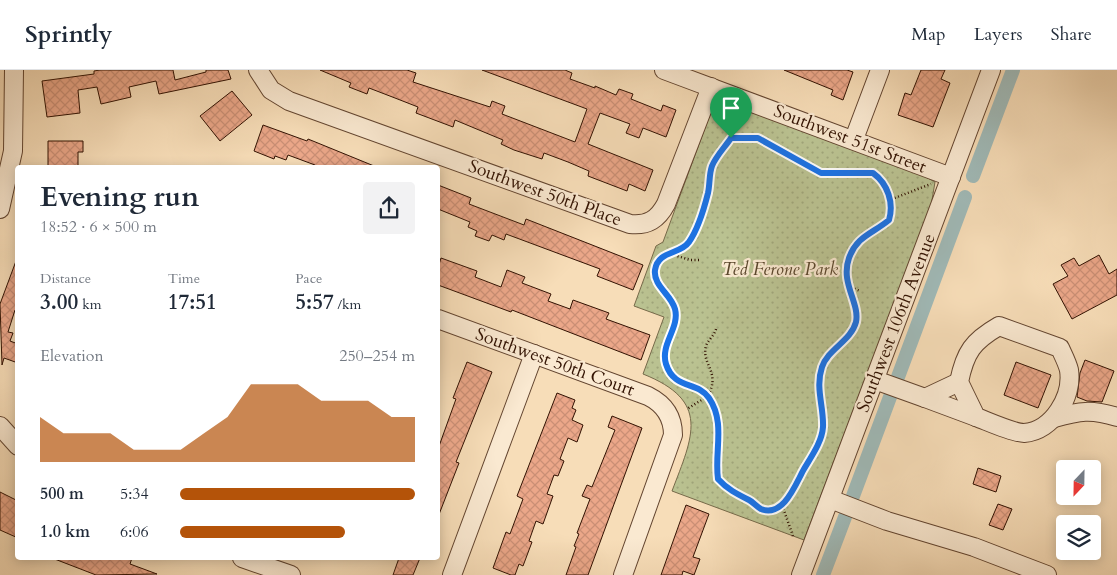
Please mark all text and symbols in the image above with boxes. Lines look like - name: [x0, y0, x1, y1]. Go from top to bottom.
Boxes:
- text: Sprintly: [25, 18, 112, 51]
- text: Map: [911, 22, 946, 47]
- text: Layers: [974, 22, 1023, 47]
- text: Share: [1051, 22, 1092, 47]
- pin: [710, 87, 752, 138]
- icon: arrive: [717, 94, 745, 122]
- street label: Southwest 51st Street: [770, 98, 930, 180]
- street label: Southwest 50th Place: [465, 154, 625, 232]
- text: Evening run: [40, 178, 199, 216]
- button: share: [363, 182, 415, 234]
- text: 18:52 · 6 × 500 m: [40, 216, 157, 238]
- street label: Southwest 106th Avenue: [850, 230, 942, 416]
- park label: Ted Ferone Park: [722, 257, 838, 282]
- text: Distance: [40, 269, 91, 288]
- text: Time: [168, 269, 200, 288]
- text: Pace: [295, 269, 322, 288]
- text: 3.00: [40, 288, 78, 317]
- text: 17:51: [168, 288, 217, 317]
- text: 5:57: [295, 288, 334, 317]
- text: km: [78, 295, 101, 314]
- text: /km: [334, 295, 361, 314]
- street label: Southwest 50th Court: [472, 322, 638, 403]
- text: Elevation: [40, 345, 104, 367]
- text: 250–254 m: [339, 345, 415, 367]
- north arrow: [1056, 460, 1101, 505]
- map controls: [1056, 460, 1101, 560]
- text: 500 m: [40, 483, 84, 505]
- text: 5:34: [120, 483, 149, 505]
- button: layers: [1056, 515, 1101, 560]
- text: 1.0 km: [40, 521, 90, 543]
- text: 6:06: [120, 521, 149, 543]

